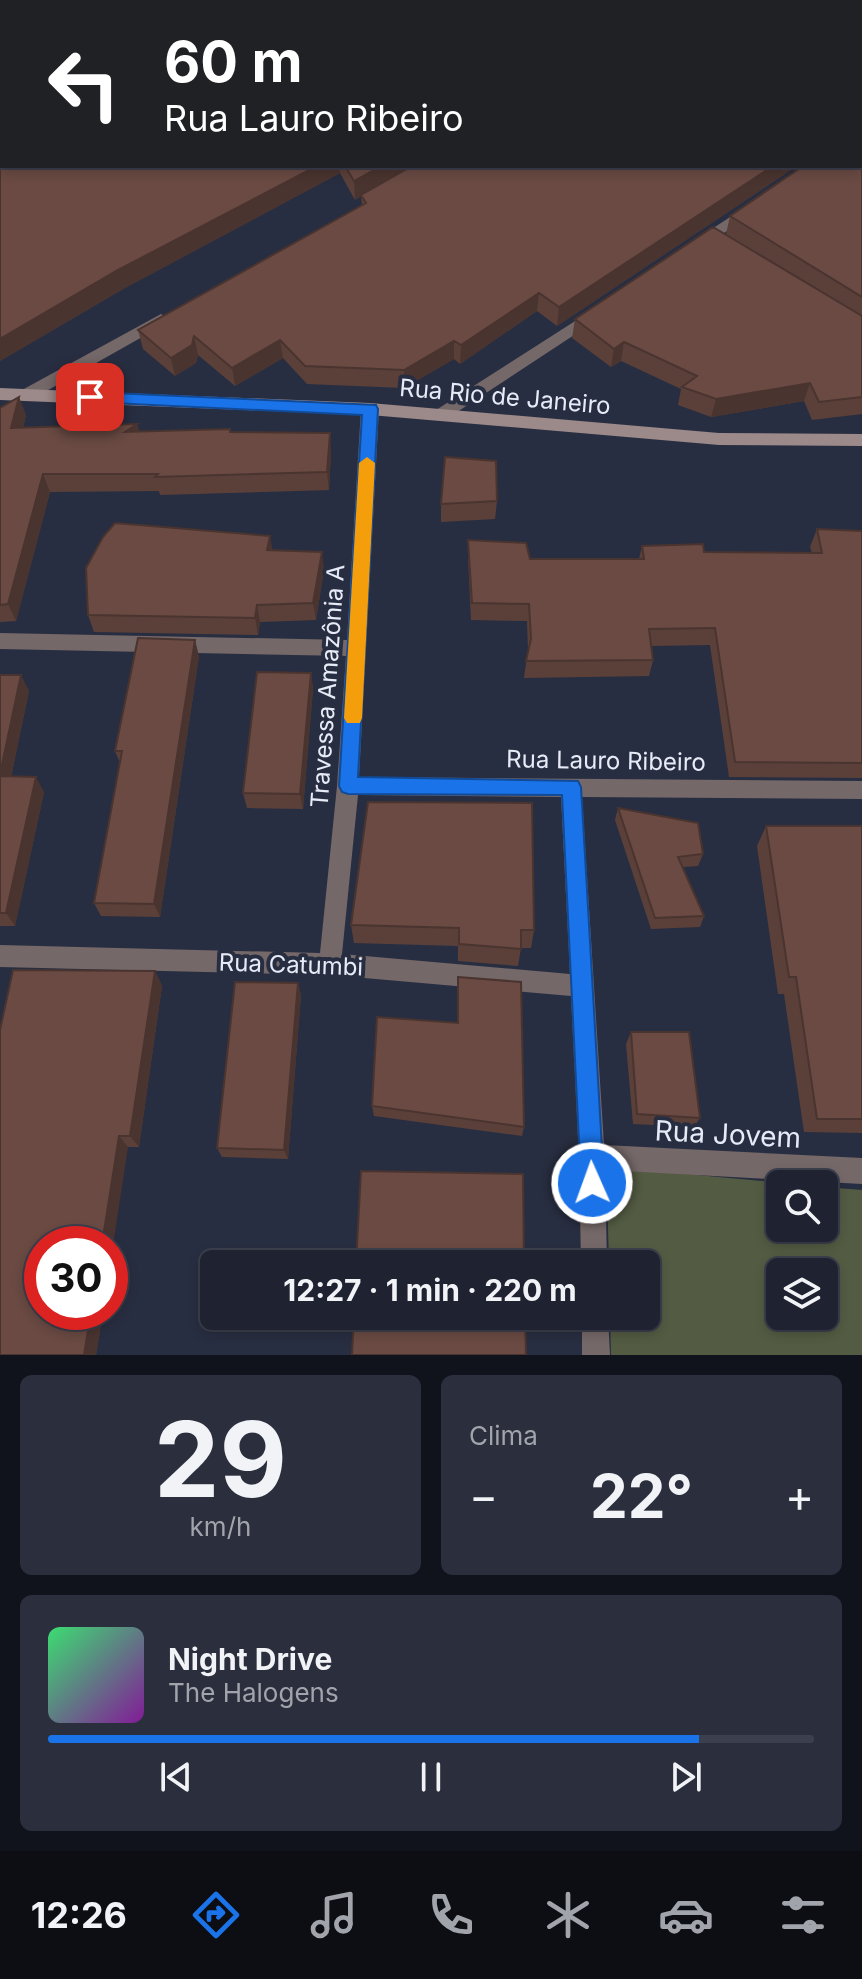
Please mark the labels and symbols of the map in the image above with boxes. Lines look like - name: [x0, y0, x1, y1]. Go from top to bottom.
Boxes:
- pin: [56, 363, 124, 431]
- street label: Rua Rio de Janeiro: [398, 373, 612, 420]
- street label: Travessa Amazônia A: [305, 563, 350, 809]
- street label: Rua Lauro Ribeiro: [506, 744, 706, 777]
- street label: Rua Catumbi: [218, 947, 364, 982]
- street label: Rua Jovem: [654, 1113, 802, 1155]
- position arrow: [550, 1141, 634, 1225]
- speed limit sign: 30: [24, 1226, 128, 1330]

